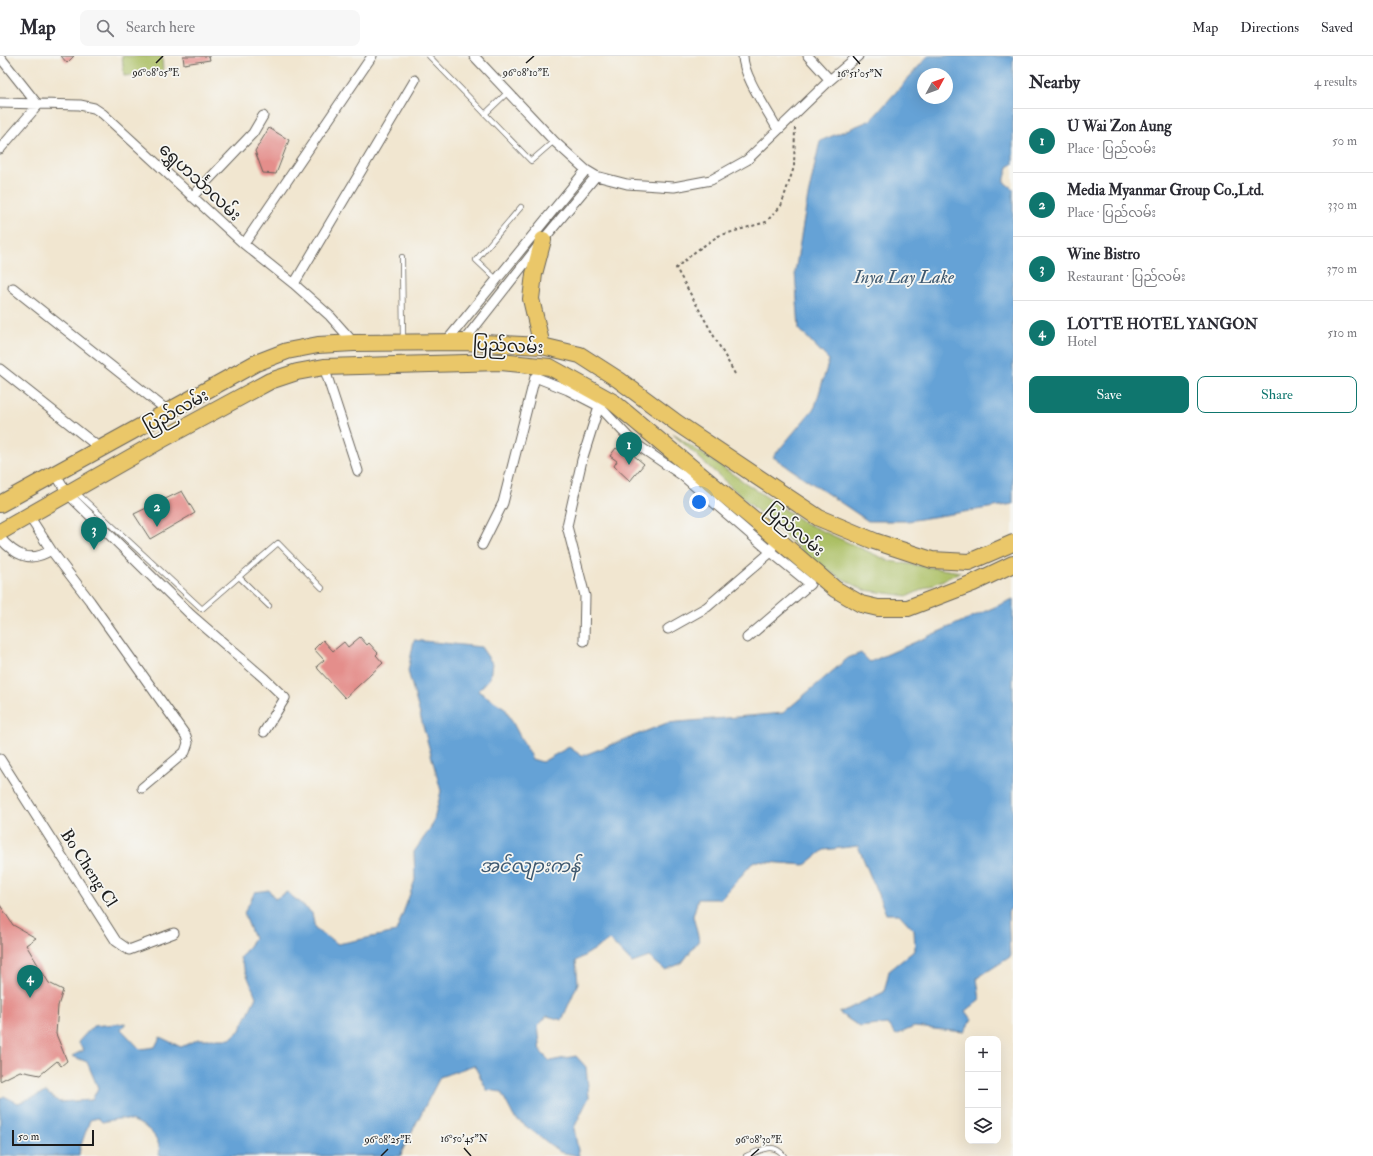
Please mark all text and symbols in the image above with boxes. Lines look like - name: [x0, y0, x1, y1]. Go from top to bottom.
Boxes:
- search box: [80, 10, 360, 46]
- text: Map: [20, 16, 56, 40]
- icon: search: [94, 17, 116, 39]
- text: Search here: [126, 18, 195, 37]
- text: Map: [1192, 19, 1218, 36]
- text: Directions: [1240, 19, 1299, 36]
- text: Saved: [1321, 19, 1353, 36]
- text: 96°08'05"E: [131, 67, 180, 79]
- text: 96°08'10"E: [502, 67, 549, 79]
- text: 16°51'05"N: [837, 68, 883, 80]
- north arrow: [917, 68, 953, 104]
- text: Nearby: [1029, 72, 1080, 93]
- text: 4 results: [1314, 74, 1357, 90]
- text: U Wai Zon Aung: [1067, 117, 1172, 136]
- text: 1: [1040, 133, 1044, 149]
- text: 50 m: [1332, 133, 1357, 149]
- street label: ရွှေဟင်္သာလမ်း: [152, 138, 246, 228]
- text: Place · ပြည်လမ်း: [1067, 141, 1156, 157]
- text: Media Myanmar Group Co.,Ltd.: [1067, 181, 1264, 200]
- text: 2: [1039, 197, 1045, 213]
- text: 330 m: [1328, 197, 1357, 213]
- text: Place · ပြည်လမ်း: [1067, 205, 1156, 221]
- text: Wine Bistro: [1067, 245, 1140, 264]
- text: 3: [1040, 261, 1045, 277]
- text: 370 m: [1327, 261, 1357, 277]
- water label: Inya Lay Lake: [853, 266, 955, 289]
- text: Restaurant · ပြည်လမ်း: [1067, 269, 1186, 285]
- text: LOTTE HOTEL YANGON: [1067, 315, 1258, 334]
- text: 4: [1038, 325, 1046, 341]
- text: 510 m: [1327, 325, 1357, 341]
- street label: ပြည်လမ်း: [472, 333, 544, 361]
- text: Hotel: [1067, 334, 1097, 350]
- button: Save: [1029, 376, 1189, 413]
- button: Share: [1197, 376, 1357, 413]
- street label: ပြည်လမ်း: [139, 384, 213, 440]
- pin: 1: [616, 432, 642, 465]
- your location: [689, 492, 709, 512]
- pin: 2: [144, 494, 170, 527]
- street label: ပြည်လမ်း: [759, 498, 829, 563]
- pin: 3: [81, 517, 107, 550]
- street label: Bo Cheng Cl: [56, 825, 122, 912]
- water label: အင်လျားကန်: [480, 853, 583, 881]
- pin: 4: [17, 965, 43, 998]
- map controls: [965, 1036, 1001, 1144]
- button: +: [965, 1036, 1001, 1072]
- button: −: [965, 1072, 1001, 1108]
- button: layers: [965, 1108, 1001, 1144]
- scale bar: [12, 1128, 94, 1147]
- text: 50 m: [18, 1130, 39, 1143]
- text: 16°50'45"N: [440, 1133, 488, 1145]
- text: 96°08'25"E: [363, 1134, 412, 1146]
- text: 96°08'30"E: [735, 1134, 782, 1146]

